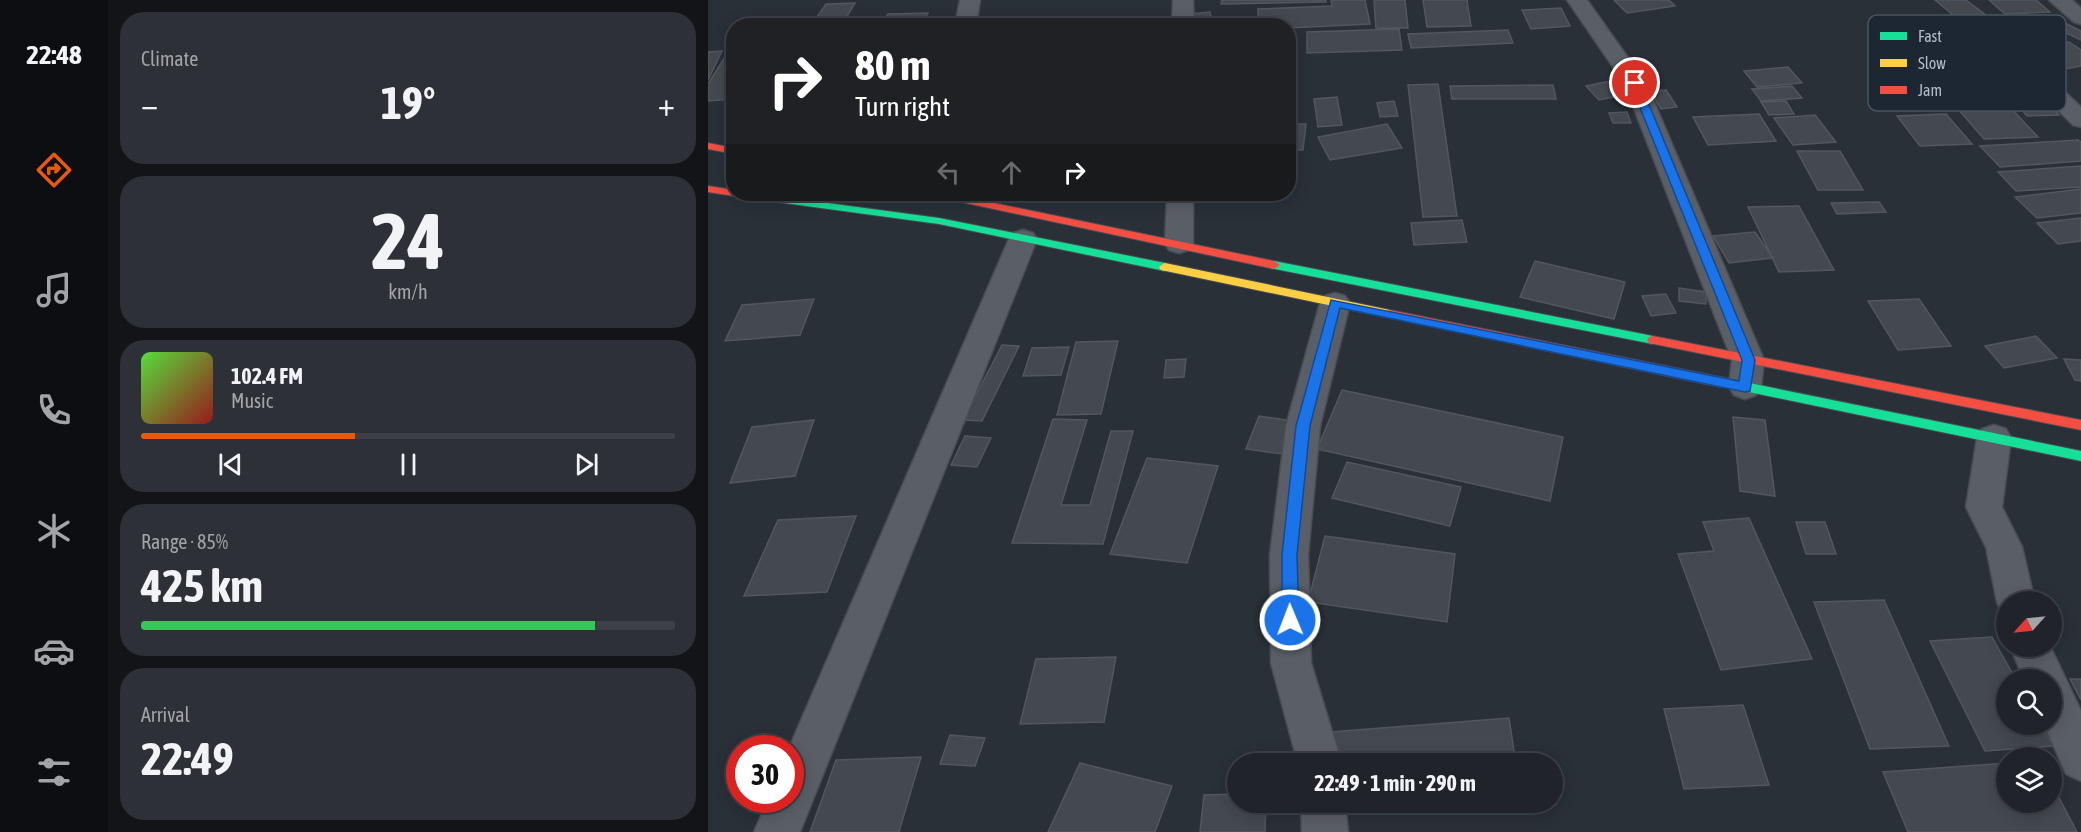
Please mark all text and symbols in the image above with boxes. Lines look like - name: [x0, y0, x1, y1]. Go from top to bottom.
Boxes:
- legend: [1868, 15, 2066, 111]
- text: Fast: [1918, 27, 1942, 45]
- text: 22:48: [26, 39, 82, 70]
- text: 80 m: [855, 41, 930, 89]
- icon: right: [756, 42, 834, 120]
- text: Climate: [141, 47, 198, 70]
- text: Slow: [1918, 54, 1946, 72]
- pin: [1609, 57, 1660, 108]
- icon: arrive: [1618, 66, 1651, 99]
- text: 19°: [381, 77, 435, 129]
- text: Jam: [1918, 81, 1942, 99]
- text: −: [141, 85, 158, 123]
- text: +: [658, 85, 675, 123]
- text: Turn right: [855, 91, 950, 122]
- icon: directions: [33, 149, 75, 191]
- icon: left: [932, 156, 965, 189]
- icon: ahead: [995, 156, 1028, 189]
- icon: right: [1058, 156, 1091, 189]
- text: 24: [371, 196, 445, 286]
- icon: music: [33, 269, 75, 311]
- text: km/h: [388, 280, 428, 303]
- text: 102.4 FM: [231, 363, 303, 389]
- icon: phone: [33, 389, 75, 431]
- text: Music: [231, 389, 273, 412]
- icon: previous: [214, 448, 247, 481]
- icon: pause: [392, 448, 425, 481]
- icon: next: [570, 448, 603, 481]
- icon: climate: [33, 510, 75, 552]
- text: Range · 85%: [141, 530, 228, 553]
- text: 425 km: [141, 560, 263, 612]
- position arrow: [1258, 588, 1322, 652]
- north arrow: [1996, 591, 2062, 657]
- map controls: [1996, 591, 2062, 813]
- icon: car: [33, 630, 75, 672]
- button: search: [1996, 669, 2062, 735]
- text: Arrival: [141, 703, 190, 726]
- text: 22:49: [141, 733, 234, 785]
- speed limit sign: 30: [726, 735, 804, 813]
- button: layers: [1996, 747, 2062, 813]
- icon: filters: [33, 751, 75, 793]
- text: 22:49 · 1 min · 290 m: [1314, 770, 1476, 796]

